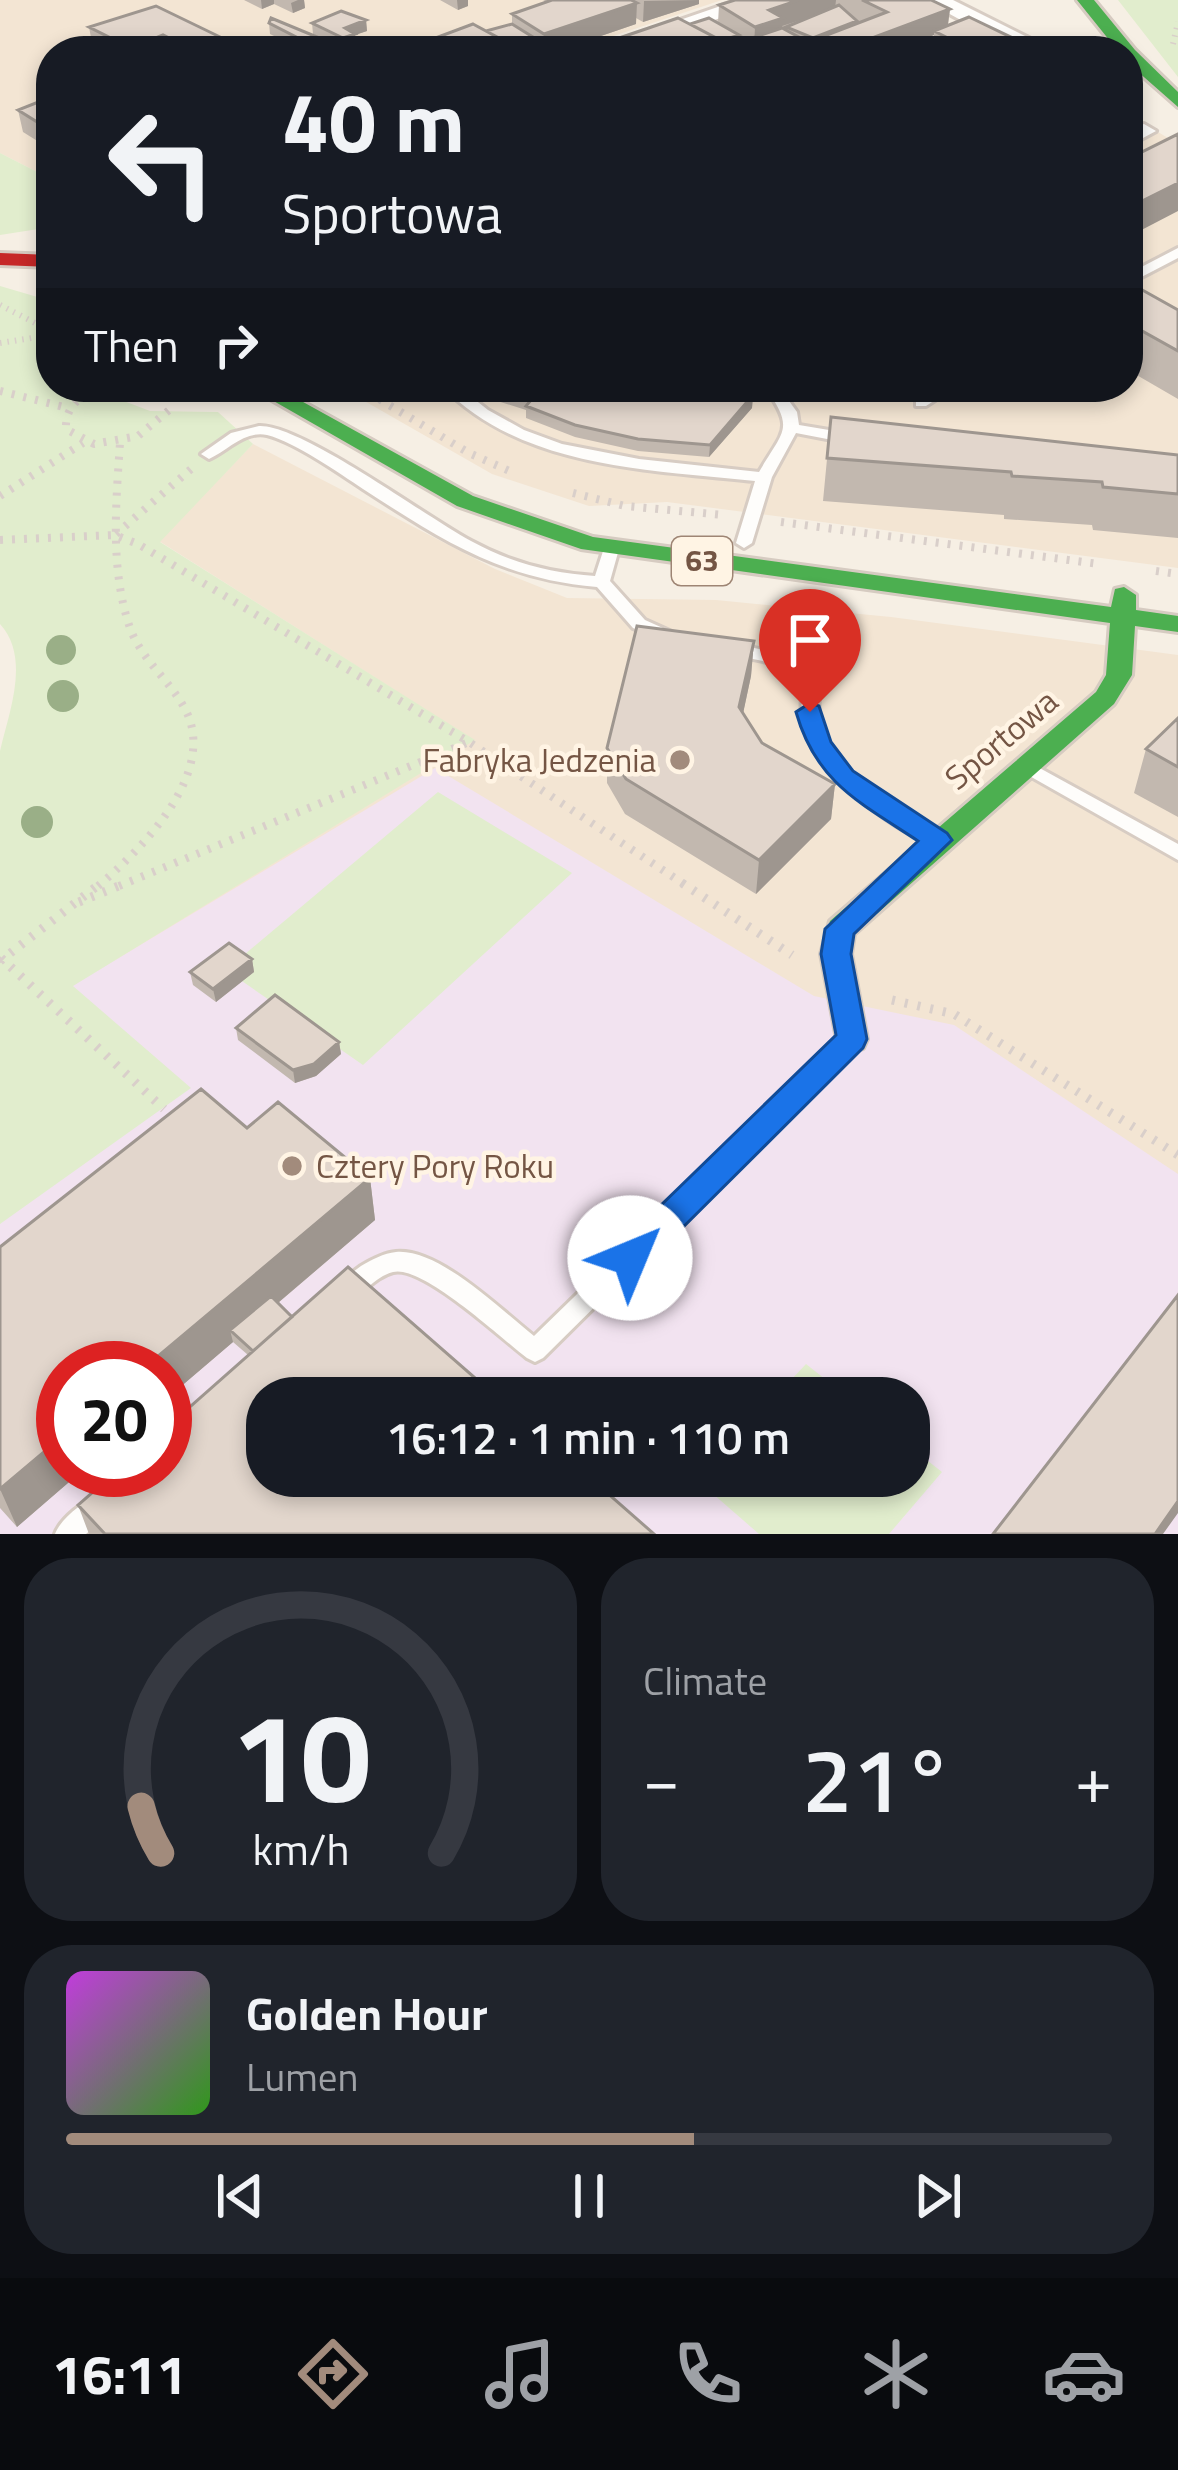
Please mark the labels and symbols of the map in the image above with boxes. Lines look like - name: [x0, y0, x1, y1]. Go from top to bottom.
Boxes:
- road number: 63: [672, 537, 732, 585]
- pin: [759, 589, 861, 712]
- street label: Sportowa: [933, 677, 1069, 801]
- place label: Fabryka Jedzenia: [422, 735, 656, 785]
- marker: Fabryka Jedzenia: [667, 747, 693, 773]
- place label: Cztery Pory Roku: [316, 1141, 554, 1191]
- marker: Cztery Pory Roku: [279, 1153, 305, 1179]
- position arrow: [567, 1195, 693, 1321]
- speed limit sign: 20: [36, 1341, 192, 1497]

